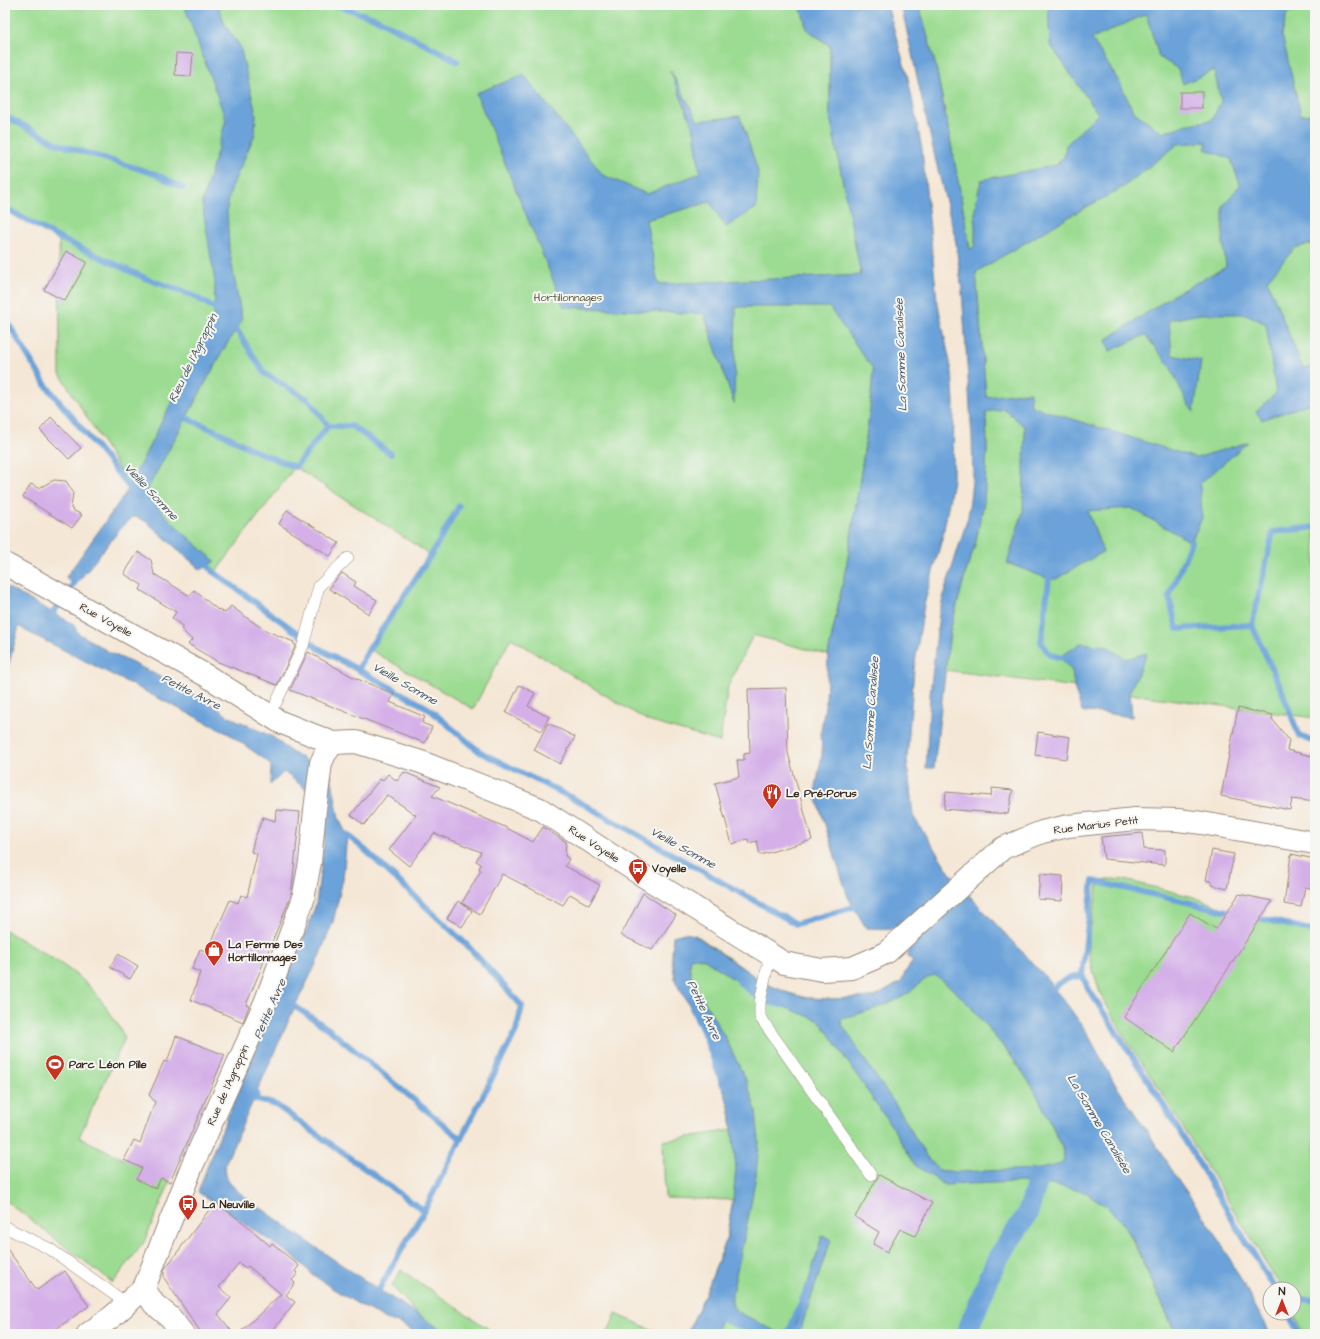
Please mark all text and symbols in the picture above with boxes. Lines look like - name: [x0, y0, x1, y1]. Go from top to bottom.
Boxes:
- park label: Hortillonnages: [534, 290, 603, 306]
- water label: La Somme Canalisée: [891, 298, 911, 412]
- water label: Rieu de l'Agrappin: [164, 310, 223, 406]
- water label: Vieille Somme: [120, 460, 182, 525]
- street label: Rue Voyelle: [76, 599, 135, 642]
- water label: La Somme Canalisée: [859, 656, 883, 770]
- water label: Vieille Somme: [369, 659, 441, 710]
- water label: Petite Avre: [159, 670, 224, 714]
- restaurant icon: Le Pré-Porus: [761, 782, 783, 810]
- place label: Le Pré-Porus: [786, 786, 857, 801]
- street label: Rue Marius Petit: [1053, 812, 1140, 838]
- street label: Rue Voyelle: [565, 822, 623, 867]
- water label: Vieille Somme: [647, 823, 719, 873]
- bus stop icon: Voyelle: [627, 857, 649, 885]
- place label: Voyelle: [651, 861, 687, 878]
- place label: La Ferme Des Hortillonnages: [227, 937, 303, 967]
- shop icon: La Ferme Des Hortillonnages: [203, 939, 225, 967]
- water label: Petite Avre: [249, 976, 291, 1042]
- water label: Petite Avre: [683, 977, 725, 1043]
- street label: Rue de l'Agrappin: [203, 1042, 254, 1128]
- sports icon: Parc Léon Pille: [44, 1053, 66, 1081]
- place label: Parc Léon Pille: [69, 1057, 147, 1072]
- water label: La Somme Canalisée: [1063, 1071, 1136, 1177]
- bus stop icon: La Neuville: [177, 1193, 199, 1221]
- place label: La Neuville: [202, 1197, 255, 1212]
- north arrow: [1262, 1281, 1302, 1321]
- text: N: [1279, 1284, 1286, 1299]

